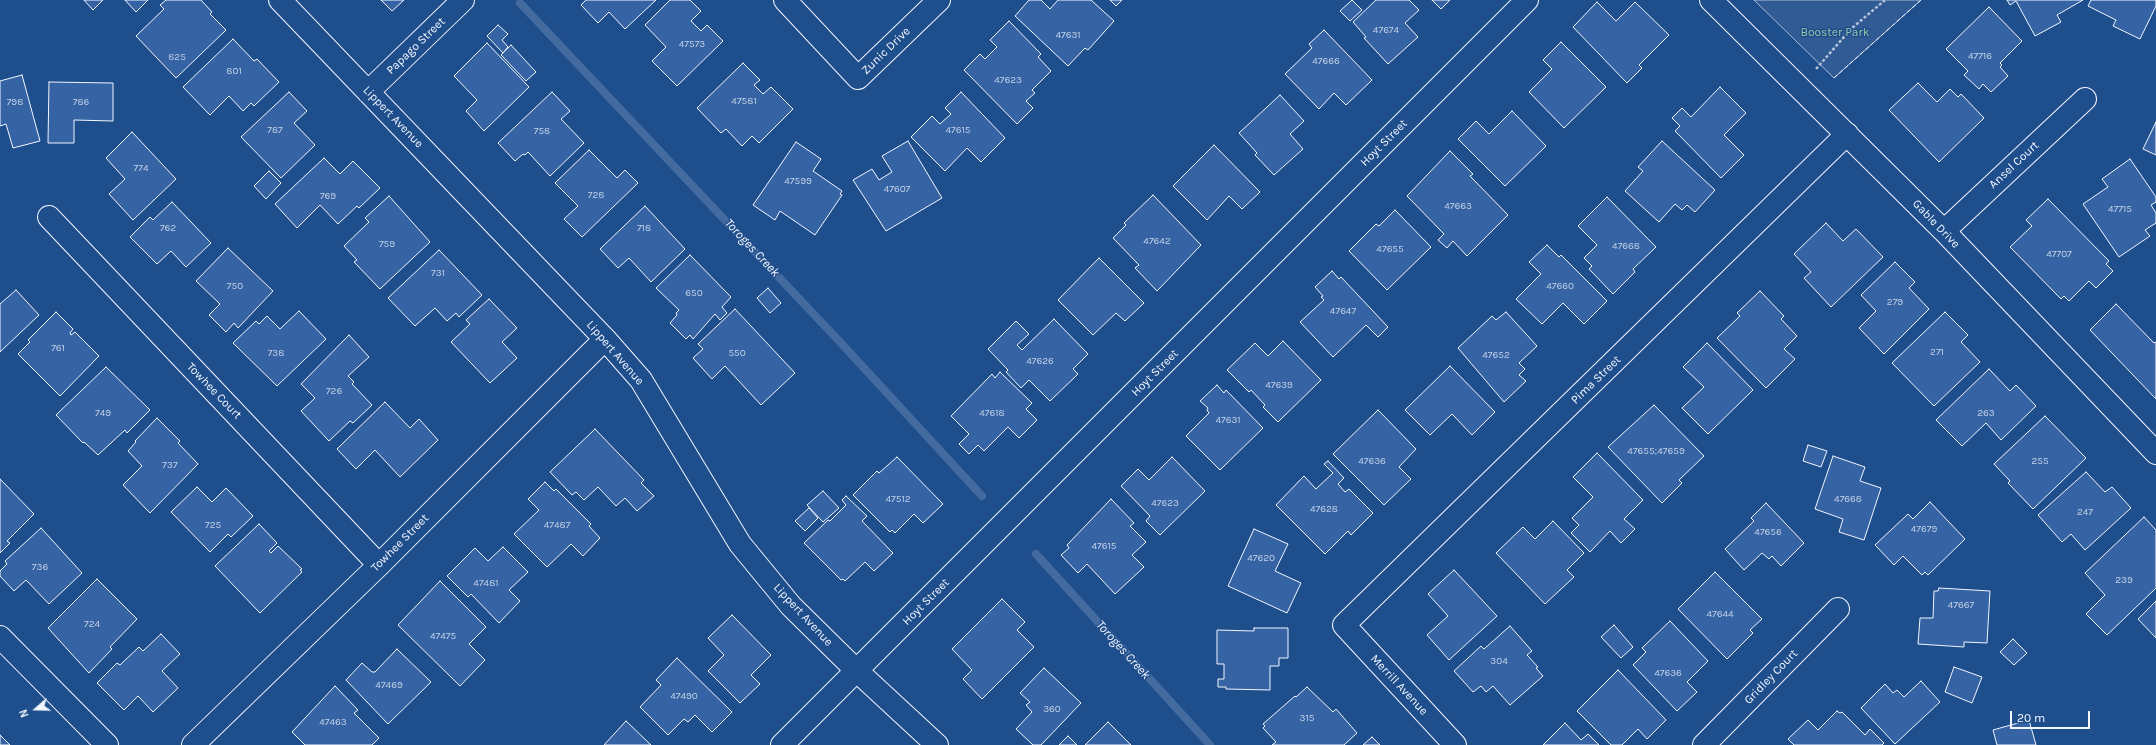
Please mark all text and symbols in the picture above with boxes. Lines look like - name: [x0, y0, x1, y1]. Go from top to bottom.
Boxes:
- street label: Papago Street: [384, 14, 448, 78]
- street label: Zunic Drive: [859, 24, 913, 78]
- house number: 47674: [1373, 24, 1399, 36]
- park label: Booster Park: [1800, 26, 1870, 40]
- house number: 47631: [1055, 29, 1081, 41]
- house number: 47573: [679, 38, 705, 50]
- house number: 47716: [1968, 50, 1992, 62]
- house number: 825: [168, 51, 186, 63]
- house number: 47666: [1312, 55, 1340, 67]
- house number: 801: [226, 65, 242, 77]
- house number: 47623: [994, 74, 1022, 86]
- street label: Lippert Avenue: [360, 83, 426, 151]
- house number: 47581: [731, 95, 757, 107]
- house number: 798: [7, 96, 23, 108]
- house number: 786: [73, 96, 89, 108]
- street label: Hoyt Street: [1358, 117, 1410, 169]
- house number: 787: [267, 124, 283, 136]
- house number: 47615: [946, 124, 970, 136]
- house number: 758: [534, 125, 550, 137]
- street label: Ansel Court: [1986, 138, 2042, 192]
- house number: 774: [134, 162, 148, 174]
- house number: 47599: [784, 175, 812, 187]
- house number: 47607: [884, 183, 910, 195]
- house number: 728: [588, 189, 604, 201]
- house number: 769: [320, 190, 336, 202]
- street label: Gable Drive: [1909, 197, 1963, 251]
- house number: 47663: [1444, 200, 1472, 212]
- house number: 47715: [2108, 203, 2132, 215]
- water label: Toroges Creek: [721, 216, 783, 280]
- house number: 762: [160, 222, 176, 234]
- house number: 718: [637, 222, 651, 234]
- house number: 47642: [1143, 235, 1171, 247]
- house number: 759: [379, 238, 395, 250]
- house number: 47668: [1612, 240, 1640, 252]
- house number: 47655: [1376, 243, 1404, 255]
- house number: 47707: [2046, 248, 2072, 260]
- house number: 731: [431, 267, 445, 279]
- house number: 750: [227, 280, 243, 292]
- house number: 47660: [1546, 280, 1574, 292]
- house number: 650: [685, 287, 703, 299]
- house number: 279: [1887, 296, 1903, 308]
- house number: 47647: [1330, 305, 1356, 317]
- street label: Lippert Avenue: [583, 318, 647, 388]
- house number: 761: [51, 342, 65, 354]
- house number: 271: [1930, 346, 1944, 358]
- house number: 738: [268, 347, 284, 359]
- house number: 550: [728, 347, 746, 359]
- street label: Hoyt Street: [1129, 347, 1181, 399]
- house number: 47652: [1482, 349, 1510, 361]
- street label: Pima Street: [1568, 353, 1624, 407]
- house number: 47626: [1026, 355, 1054, 367]
- street label: Towhee Court: [184, 360, 244, 422]
- house number: 47639: [1265, 379, 1293, 391]
- house number: 726: [326, 385, 342, 397]
- house number: 749: [95, 407, 111, 419]
- house number: 47618: [979, 407, 1005, 419]
- house number: 263: [1977, 407, 1995, 419]
- house number: 47631: [1215, 414, 1241, 426]
- house number: 47655;47659: [1627, 445, 1685, 457]
- house number: 47636: [1358, 455, 1386, 467]
- house number: 255: [2031, 455, 2049, 467]
- house number: 737: [162, 459, 178, 471]
- house number: 47512: [885, 493, 911, 505]
- house number: 47668: [1834, 493, 1862, 505]
- house number: 47623: [1151, 497, 1179, 509]
- house number: 47628: [1310, 503, 1338, 515]
- house number: 247: [2077, 506, 2093, 518]
- street label: Towhee Street: [368, 511, 432, 575]
- house number: 725: [205, 519, 221, 531]
- house number: 47487: [544, 519, 570, 531]
- house number: 47679: [1911, 523, 1937, 535]
- house number: 47656: [1754, 526, 1782, 538]
- house number: 47615: [1092, 540, 1116, 552]
- house number: 47620: [1247, 552, 1275, 564]
- house number: 736: [32, 561, 48, 573]
- house number: 239: [2115, 574, 2133, 586]
- street label: Hoyt Street: [900, 576, 952, 628]
- house number: 47481: [473, 577, 499, 589]
- street label: Lippert Avenue: [770, 581, 836, 649]
- house number: 47667: [1948, 599, 1974, 611]
- house number: 47644: [1706, 608, 1734, 620]
- water label: Toroges Creek: [1092, 617, 1154, 683]
- house number: 724: [84, 618, 100, 630]
- house number: 47475: [430, 630, 456, 642]
- street label: Gridley Court: [1741, 647, 1801, 707]
- street label: Merrill Avenue: [1367, 652, 1431, 718]
- house number: 304: [1490, 655, 1508, 667]
- house number: 47636: [1654, 667, 1682, 679]
- house number: 47469: [375, 679, 403, 691]
- north arrow: [16, 689, 56, 729]
- house number: 47490: [670, 690, 698, 702]
- house number: 360: [1043, 703, 1061, 715]
- scale bar: [2012, 703, 2092, 729]
- text: N: [17, 707, 32, 719]
- text: 20 m: [2017, 711, 2045, 725]
- house number: 315: [1300, 712, 1314, 724]
- house number: 47463: [319, 716, 347, 728]

